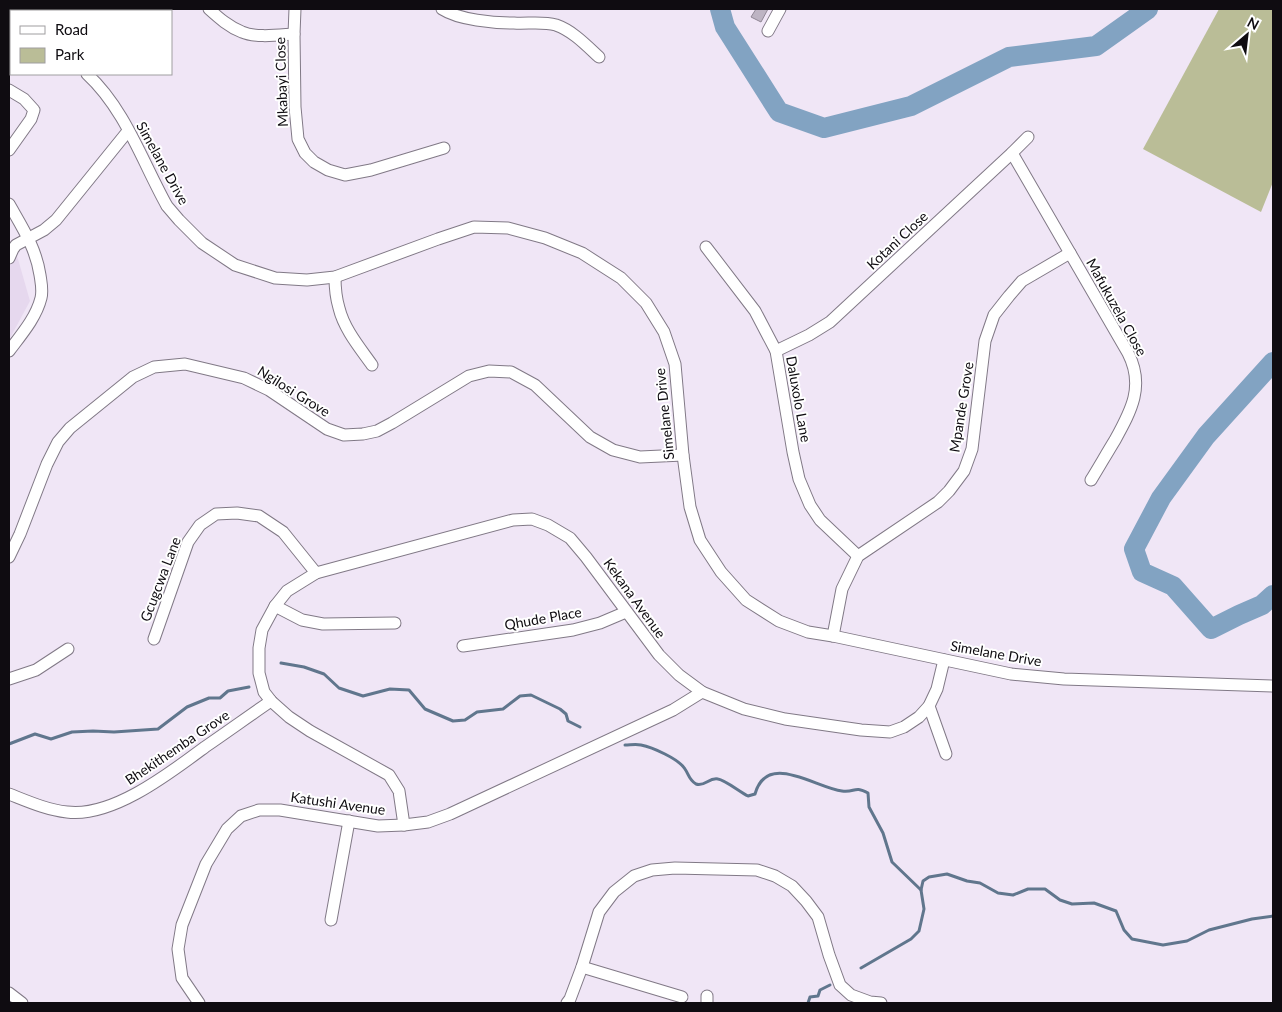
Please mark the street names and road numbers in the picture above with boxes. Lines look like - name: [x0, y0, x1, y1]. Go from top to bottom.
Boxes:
- street label: Mkabayi Close: [271, 37, 291, 127]
- street label: Simelane Drive: [133, 119, 193, 207]
- street label: Kotani Close: [863, 207, 931, 273]
- street label: Mafukuzela Close: [1083, 255, 1151, 359]
- street label: Daluxolo Lane: [783, 355, 815, 443]
- street label: Mpande Grove: [945, 361, 977, 453]
- street label: Ngilosi Grove: [255, 362, 333, 420]
- street label: Simelane Drive: [651, 367, 677, 461]
- street label: Gcugcwa Lane: [136, 534, 184, 624]
- street label: Kekana Avenue: [600, 555, 670, 641]
- street label: Qhude Place: [503, 603, 583, 633]
- street label: Simelane Drive: [949, 637, 1043, 669]
- street label: Bhekithemba Grove: [122, 706, 232, 788]
- street label: Katushi Avenue: [289, 788, 387, 818]

